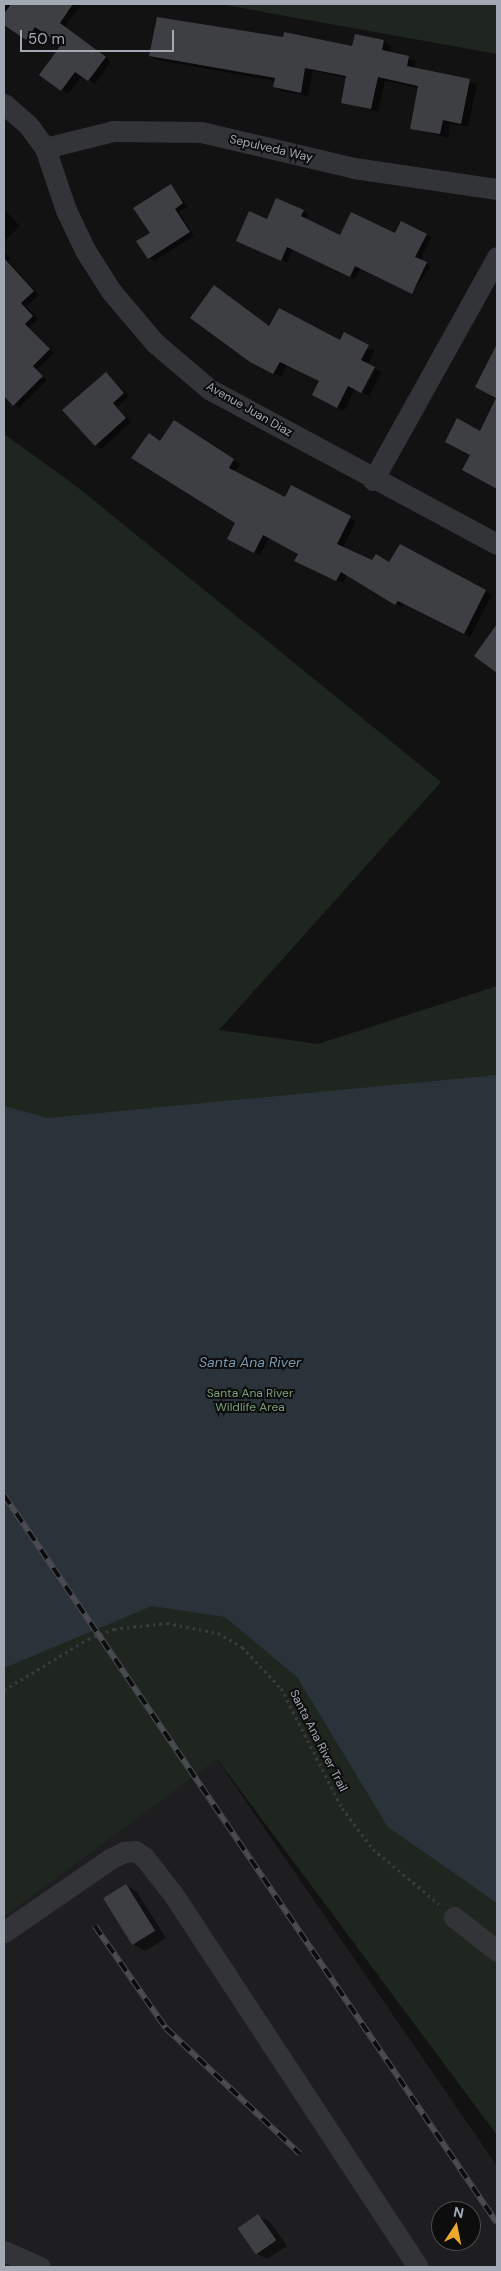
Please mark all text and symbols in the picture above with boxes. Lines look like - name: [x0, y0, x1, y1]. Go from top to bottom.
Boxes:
- scale bar: [22, 20, 176, 52]
- text: 50 m: [28, 29, 65, 49]
- street label: Sepulveda Way: [228, 132, 314, 166]
- street label: Avenue Juan Diaz: [204, 380, 294, 440]
- water label: Santa Ana River: [199, 1354, 301, 1370]
- park label: Santa Ana River Wildlife Area: [207, 1387, 293, 1415]
- street label: Santa Ana River Trail: [286, 1688, 350, 1794]
- north arrow: [431, 2201, 481, 2251]
- text: N: [452, 2202, 465, 2222]

